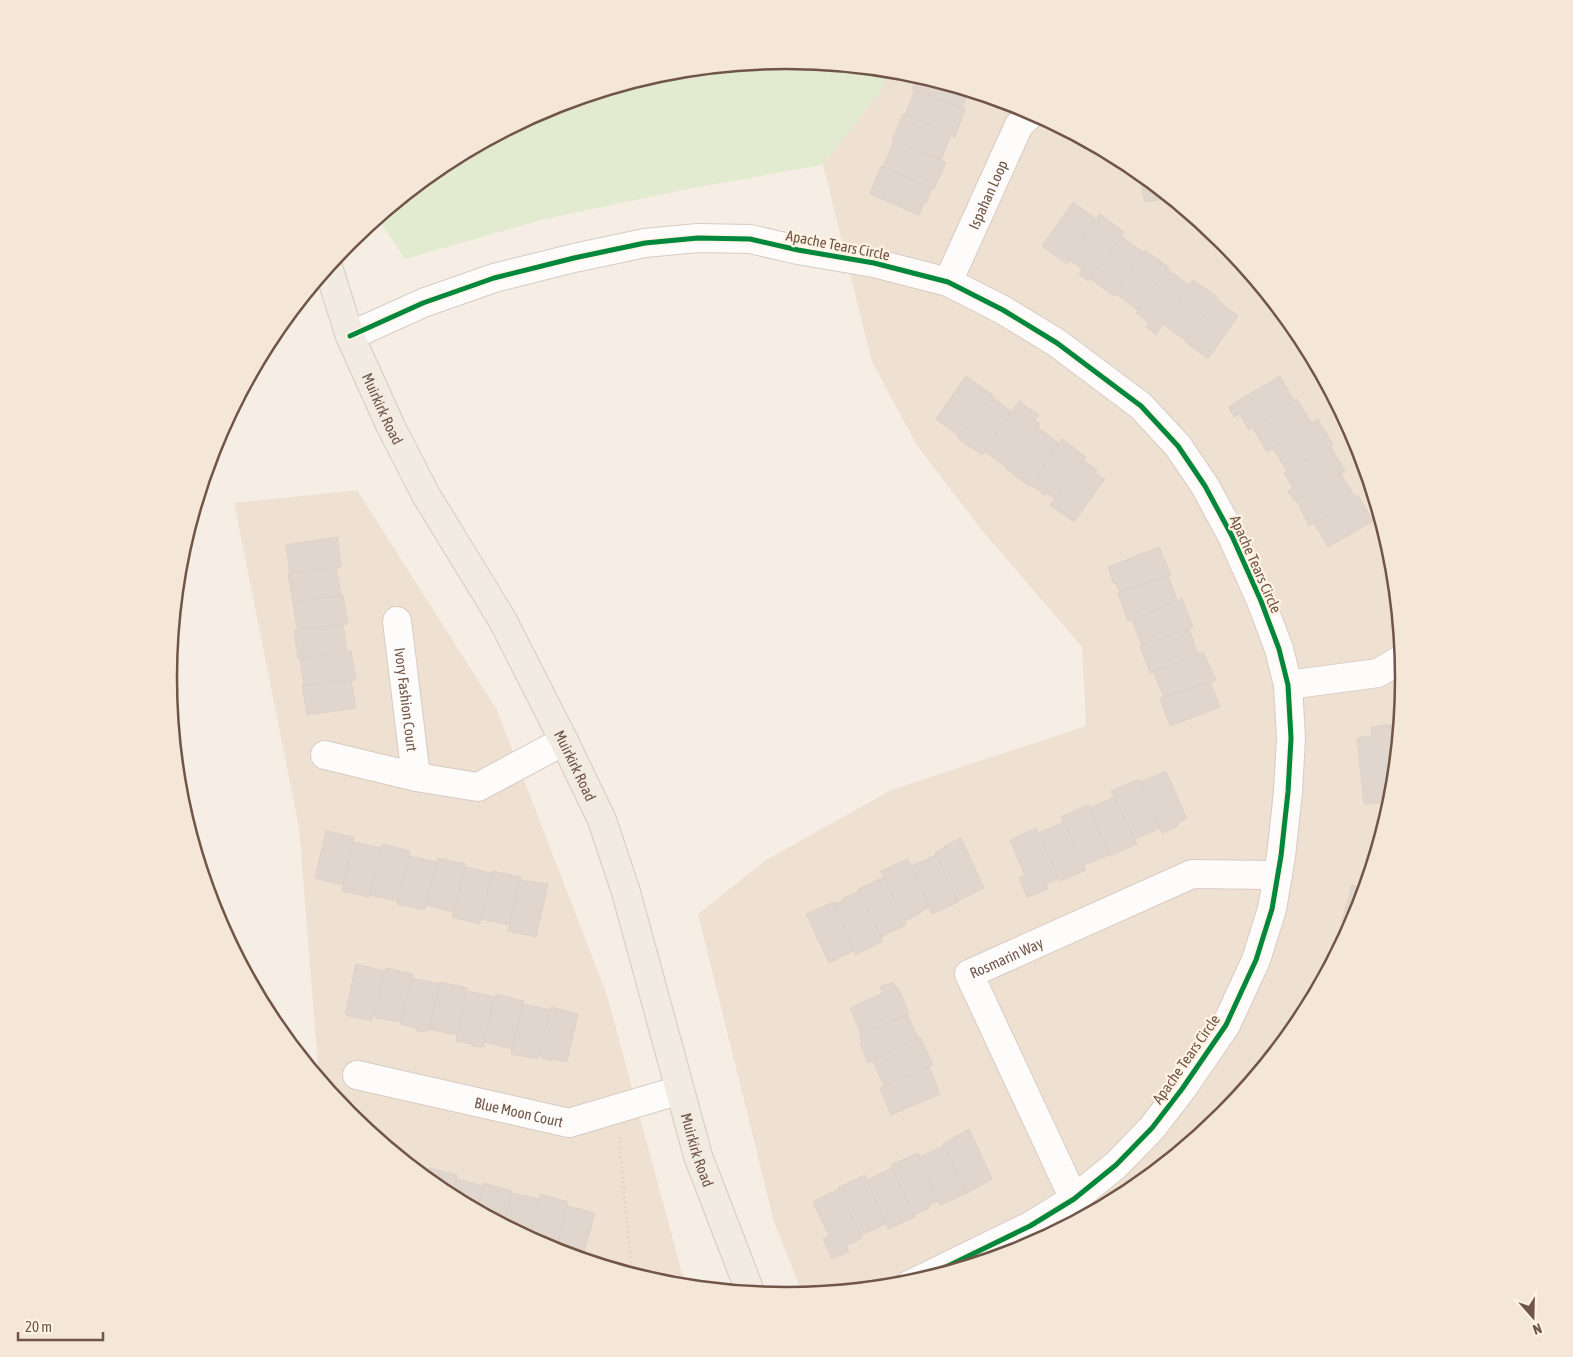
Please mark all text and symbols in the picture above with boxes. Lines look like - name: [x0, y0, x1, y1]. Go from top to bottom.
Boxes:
- street label: Ispahan Loop: [965, 157, 1011, 232]
- street label: Apache Tears Circle: [785, 227, 891, 263]
- street label: Muirkirk Road: [359, 370, 407, 447]
- street label: Apache Tears Circle: [1227, 512, 1285, 616]
- street label: Ivory Fashion Court: [392, 647, 421, 752]
- street label: Muirkirk Road: [551, 727, 600, 804]
- street label: Rosmarin Way: [967, 934, 1045, 981]
- street label: Apache Tears Circle: [1149, 1011, 1223, 1107]
- street label: Blue Moon Court: [473, 1093, 565, 1130]
- street label: Muirkirk Road: [678, 1111, 717, 1189]
- north arrow: [1508, 1292, 1558, 1342]
- scale bar: [18, 1310, 102, 1342]
- text: 20 m: [25, 1318, 52, 1335]
- text: N: [1531, 1320, 1544, 1338]

